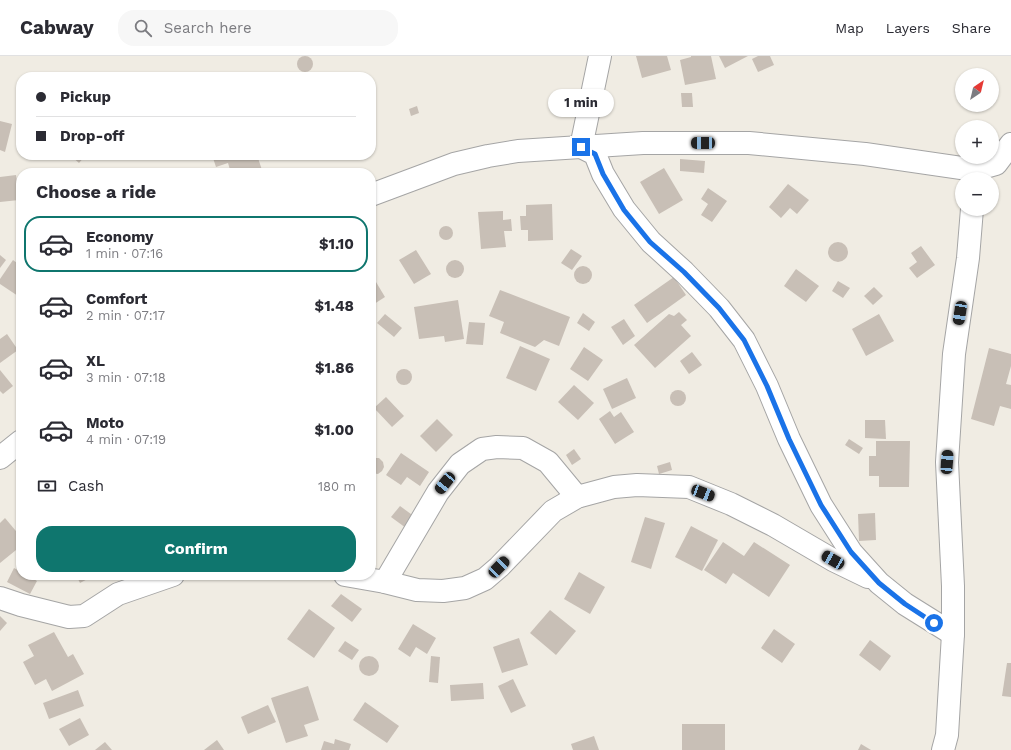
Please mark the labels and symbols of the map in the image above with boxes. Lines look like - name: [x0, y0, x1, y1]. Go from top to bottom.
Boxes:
- north arrow: [955, 68, 999, 112]
- callout: 1 min: [548, 89, 614, 117]
- car: [691, 137, 715, 149]
- route end: [572, 138, 590, 156]
- car: [952, 300, 968, 326]
- car: [940, 450, 954, 474]
- car: [433, 470, 457, 496]
- car: [690, 483, 716, 503]
- car: [820, 549, 846, 571]
- car: [486, 554, 512, 580]
- route start: [925, 614, 943, 632]

